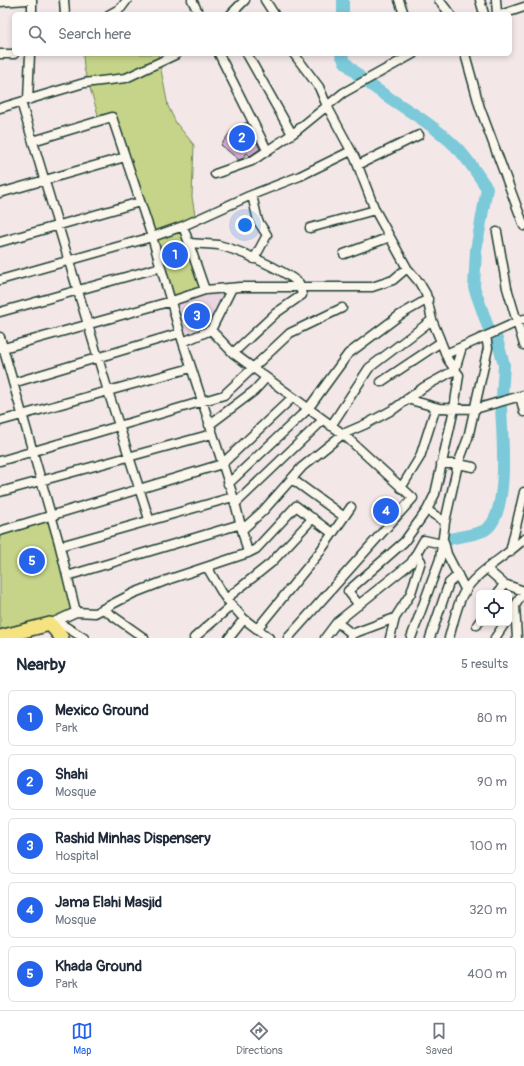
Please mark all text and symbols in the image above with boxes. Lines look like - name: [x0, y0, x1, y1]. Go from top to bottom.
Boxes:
- search box: [12, 12, 512, 56]
- icon: search: [26, 23, 48, 45]
- text: Search here: [58, 25, 131, 44]
- pin: 2: [229, 123, 255, 153]
- your location: [235, 215, 255, 235]
- pin: 1: [162, 240, 188, 270]
- pin: 3: [184, 301, 210, 331]
- pin: 4: [373, 496, 399, 526]
- pin: 5: [19, 546, 45, 576]
- map controls: [476, 590, 512, 626]
- button: locate: [476, 590, 512, 626]
- text: Nearby: [16, 654, 65, 675]
- text: 5 results: [461, 656, 508, 672]
- text: Mexico Ground: [55, 701, 149, 720]
- text: 1: [27, 710, 33, 726]
- text: 80 m: [477, 710, 507, 726]
- text: Park: [55, 720, 78, 736]
- text: Shahi: [55, 765, 88, 784]
- text: 2: [26, 774, 34, 790]
- text: 90 m: [477, 774, 507, 790]
- text: Mosque: [55, 784, 96, 800]
- text: Rashid Minhas Dispensery: [55, 829, 211, 848]
- text: 3: [26, 838, 34, 854]
- text: 100 m: [470, 838, 507, 854]
- text: Hospital: [55, 848, 99, 864]
- text: Jama Elahi Masjid: [55, 893, 162, 912]
- text: 4: [26, 902, 34, 918]
- text: 320 m: [469, 902, 507, 918]
- text: Mosque: [55, 912, 96, 928]
- text: Khada Ground: [55, 957, 142, 976]
- text: 5: [26, 966, 34, 982]
- text: 400 m: [467, 966, 507, 982]
- text: Park: [55, 976, 78, 992]
- tab: Map: [71, 1020, 93, 1057]
- tab: Directions: [236, 1020, 283, 1057]
- tab: Saved: [425, 1020, 453, 1057]

